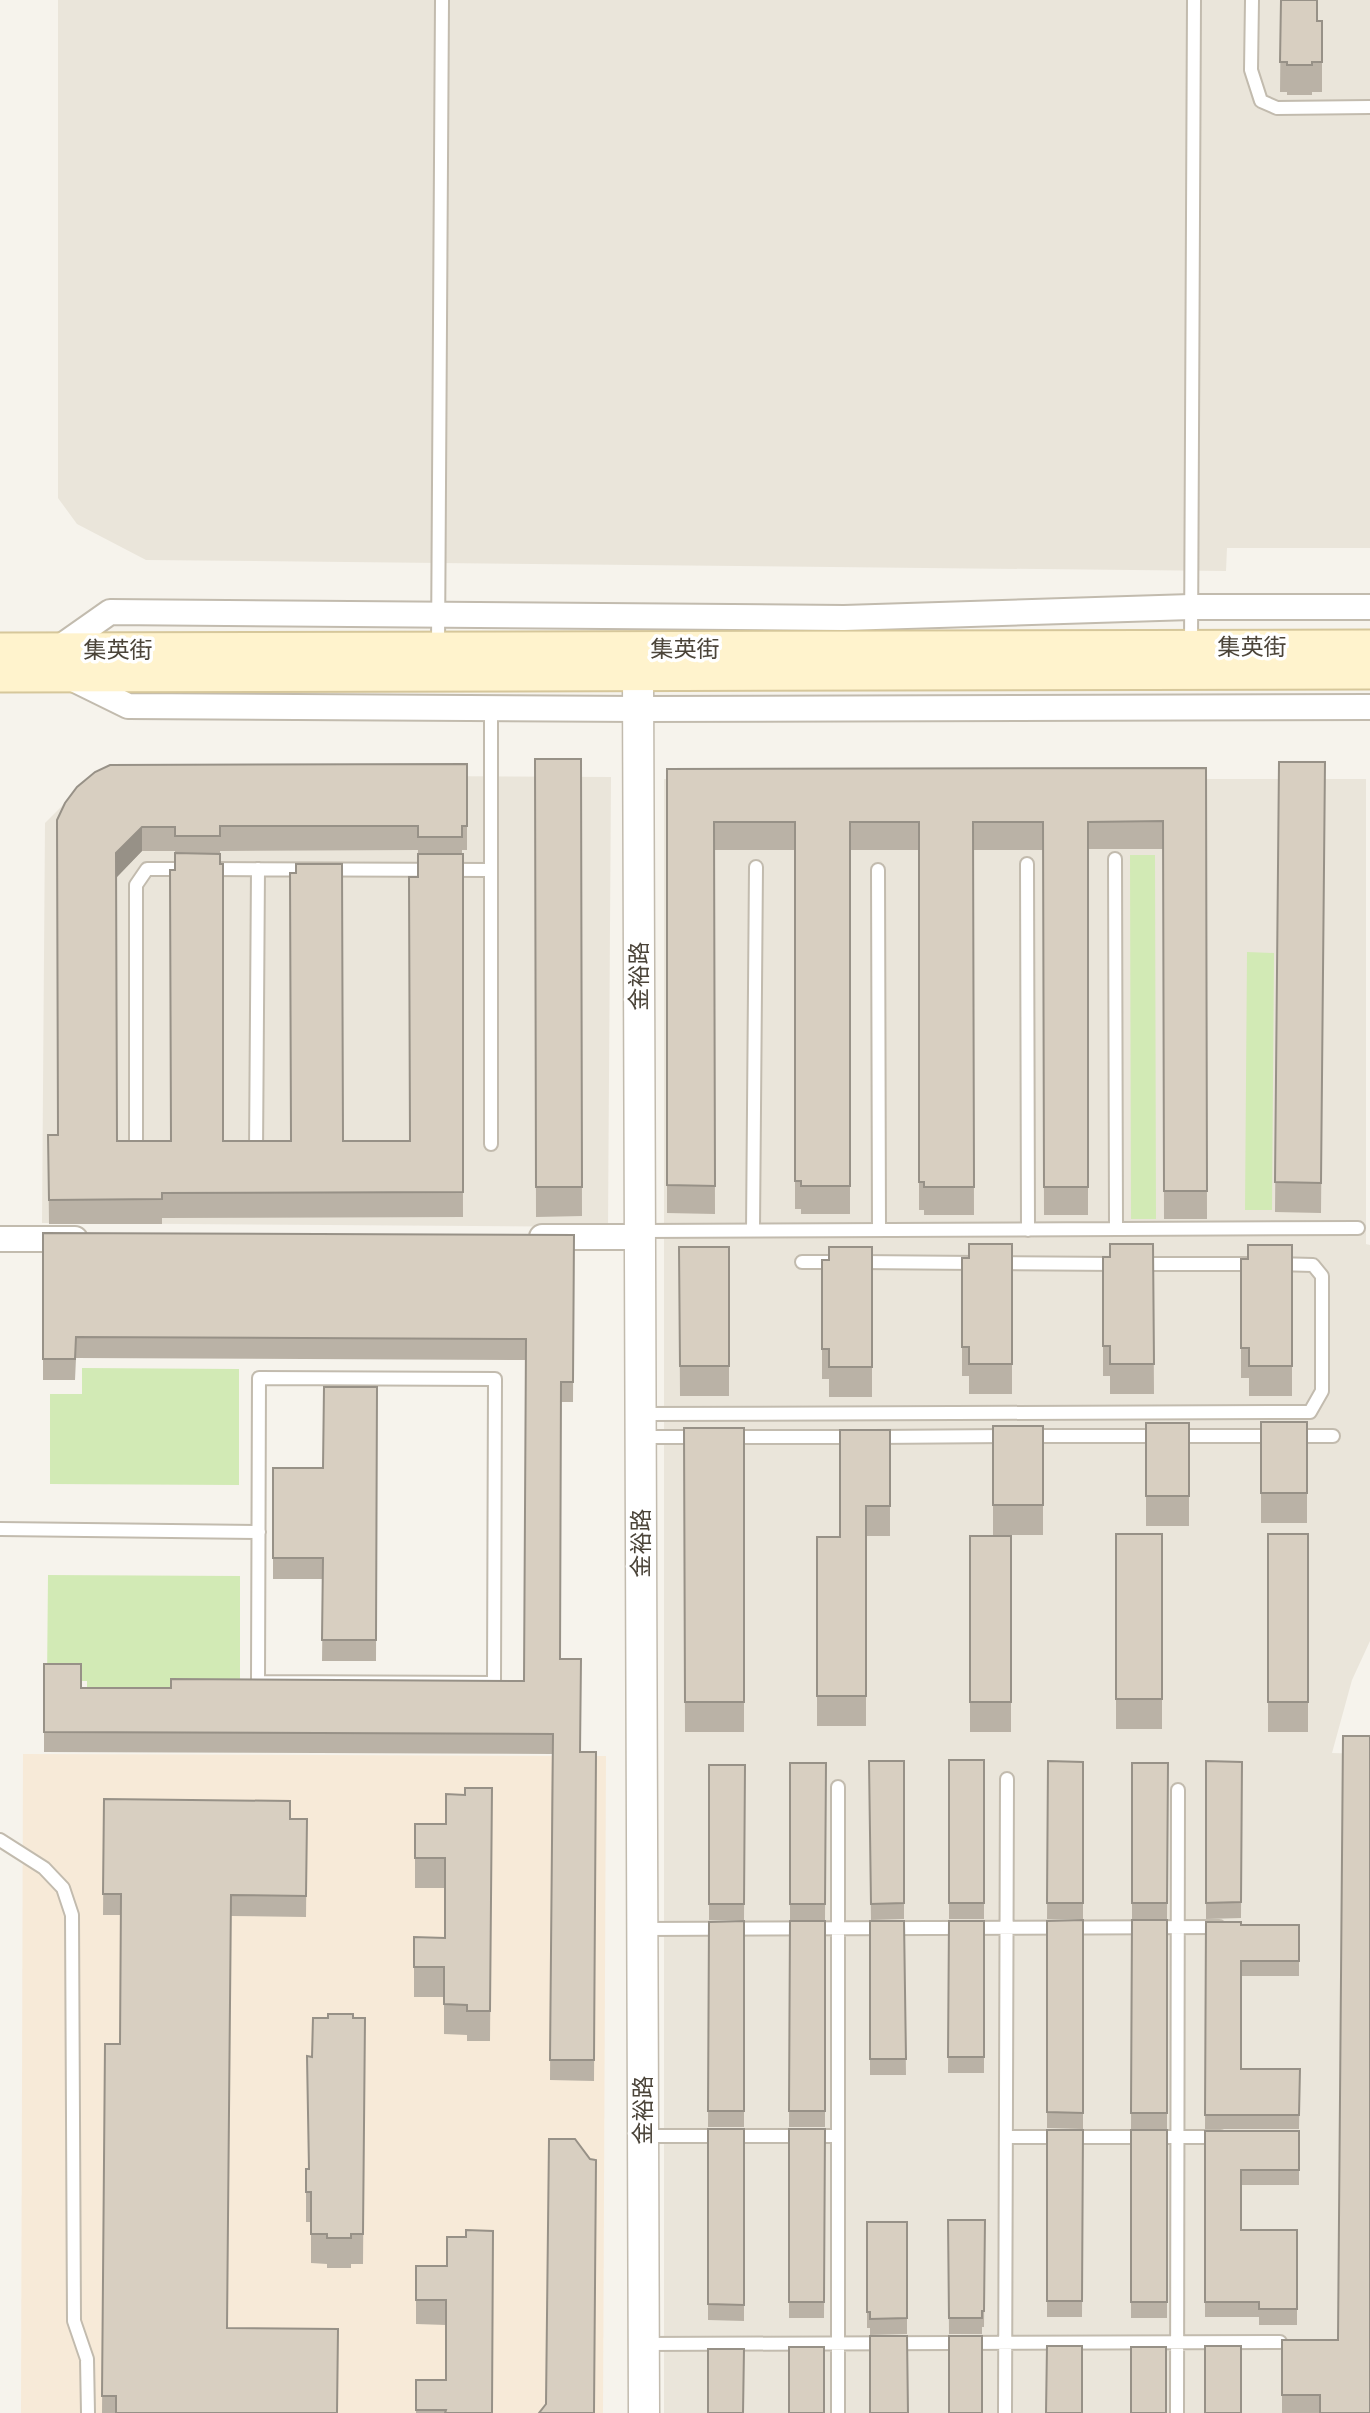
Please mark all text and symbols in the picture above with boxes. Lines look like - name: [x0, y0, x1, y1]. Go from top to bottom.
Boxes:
- street label: 集英街: [1218, 634, 1287, 660]
- street label: 集英街: [651, 636, 720, 662]
- street label: 集英街: [84, 637, 153, 663]
- street label: 金裕路: [626, 942, 652, 1011]
- street label: 金裕路: [628, 1509, 654, 1578]
- street label: 金裕路: [630, 2076, 656, 2145]

